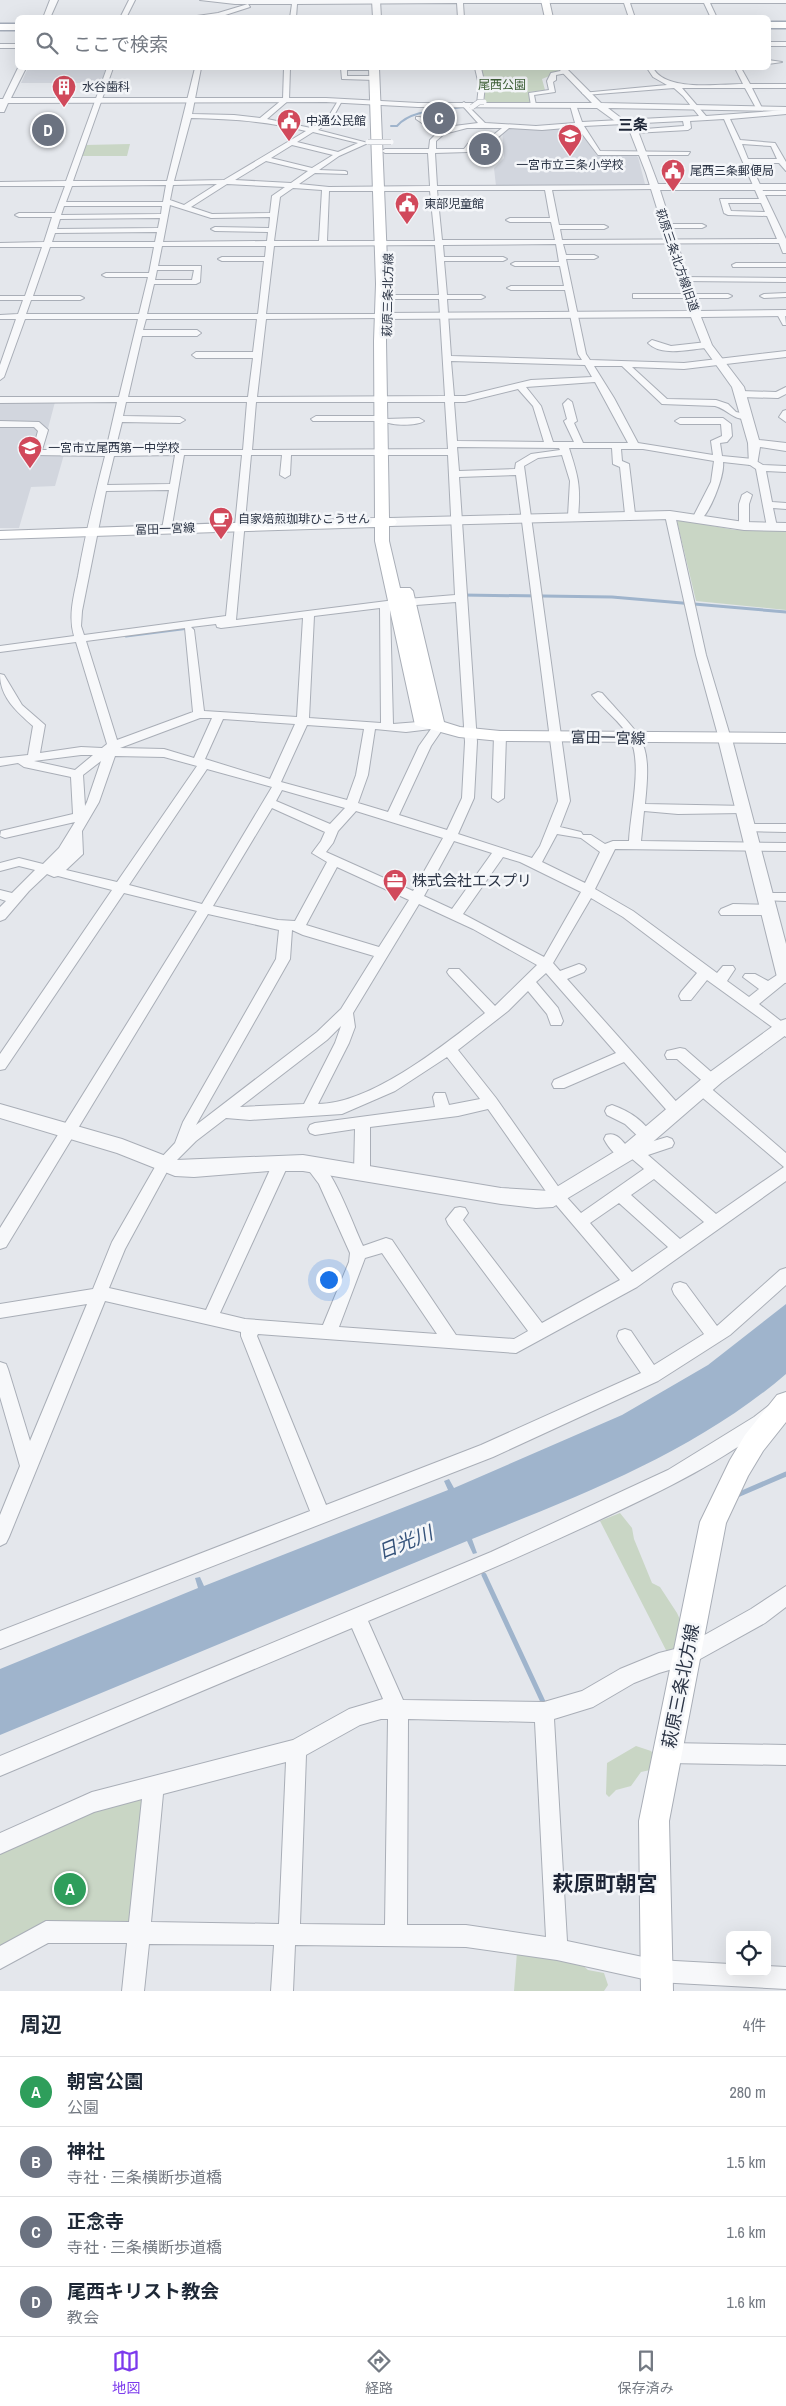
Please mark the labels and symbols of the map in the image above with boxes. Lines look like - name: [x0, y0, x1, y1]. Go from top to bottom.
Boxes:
- building icon: 水谷歯科: [51, 74, 77, 108]
- park label: 尾西公園: [478, 77, 526, 93]
- place label: 水谷歯科: [82, 79, 130, 95]
- pin: C: [423, 99, 455, 137]
- public building icon: 中通公民館: [276, 108, 302, 142]
- pin: D: [32, 111, 64, 149]
- place label: 中通公民館: [306, 113, 366, 129]
- district label: 三条: [618, 114, 648, 135]
- school or university icon: 一宮市立三条小学校: [557, 123, 583, 157]
- pin: B: [469, 130, 501, 168]
- place label: 一宮市立三条小学校: [516, 157, 624, 173]
- public building icon: 尾西三条郵便局: [660, 158, 686, 192]
- place label: 尾西三条郵便局: [690, 163, 774, 179]
- public building icon: 東部児童館: [394, 191, 420, 225]
- place label: 東部児童館: [424, 196, 484, 212]
- street label: 萩原三条北方線旧道: [652, 206, 702, 314]
- street label: 萩原三条北方線: [379, 253, 397, 337]
- school or university icon: 一宮市立尾西第一中学校: [17, 435, 43, 469]
- place label: 一宮市立尾西第一中学校: [48, 440, 180, 456]
- cafe icon: 自家焙煎珈琲ひこうせん: [208, 506, 234, 540]
- place label: 自家焙煎珈琲ひこうせん: [238, 511, 370, 527]
- street label: 冨田一宮線: [135, 520, 195, 538]
- street label: 富田一宮線: [570, 726, 646, 749]
- office icon: 株式会社エスプリ: [382, 868, 408, 902]
- place label: 株式会社エスプリ: [412, 870, 532, 891]
- your location: [316, 1267, 342, 1293]
- water label: 日光川: [374, 1519, 438, 1565]
- street label: 萩原三条北方線: [656, 1622, 705, 1750]
- district label: 萩原町朝宮: [553, 1869, 658, 1898]
- pin: A: [54, 1870, 86, 1908]

